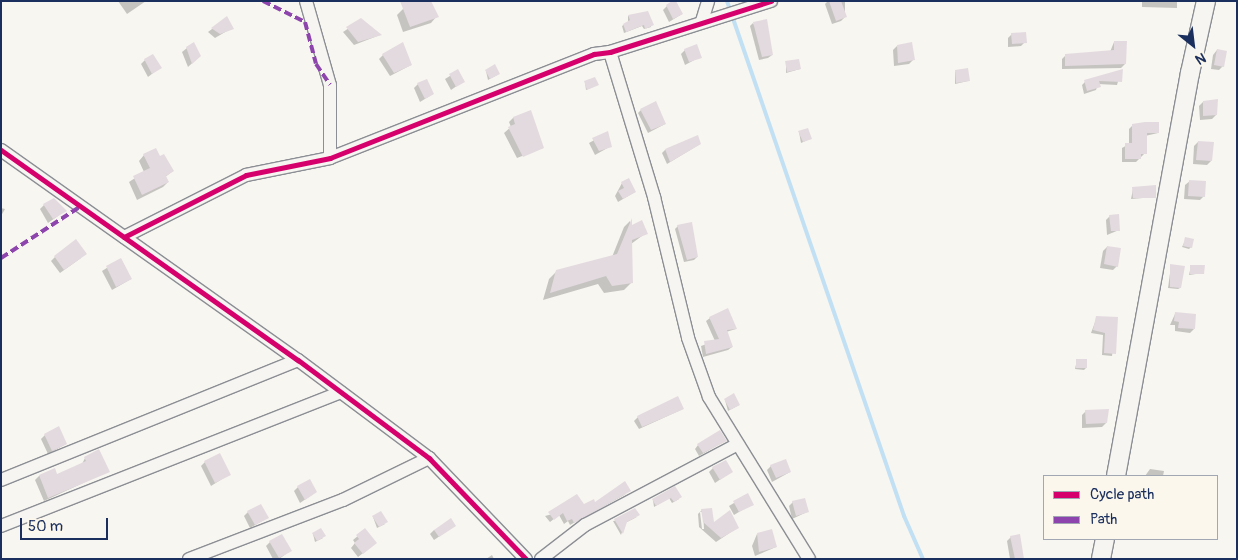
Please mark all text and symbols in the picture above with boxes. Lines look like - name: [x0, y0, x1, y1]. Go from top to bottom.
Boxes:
- north arrow: [1168, 20, 1218, 70]
- text: N: [1192, 49, 1209, 68]
- legend: [1043, 475, 1218, 540]
- text: Cycle path: [1090, 485, 1154, 504]
- scale bar: [22, 508, 110, 540]
- text: Path: [1090, 510, 1117, 529]
- text: 50 m: [28, 517, 63, 536]

